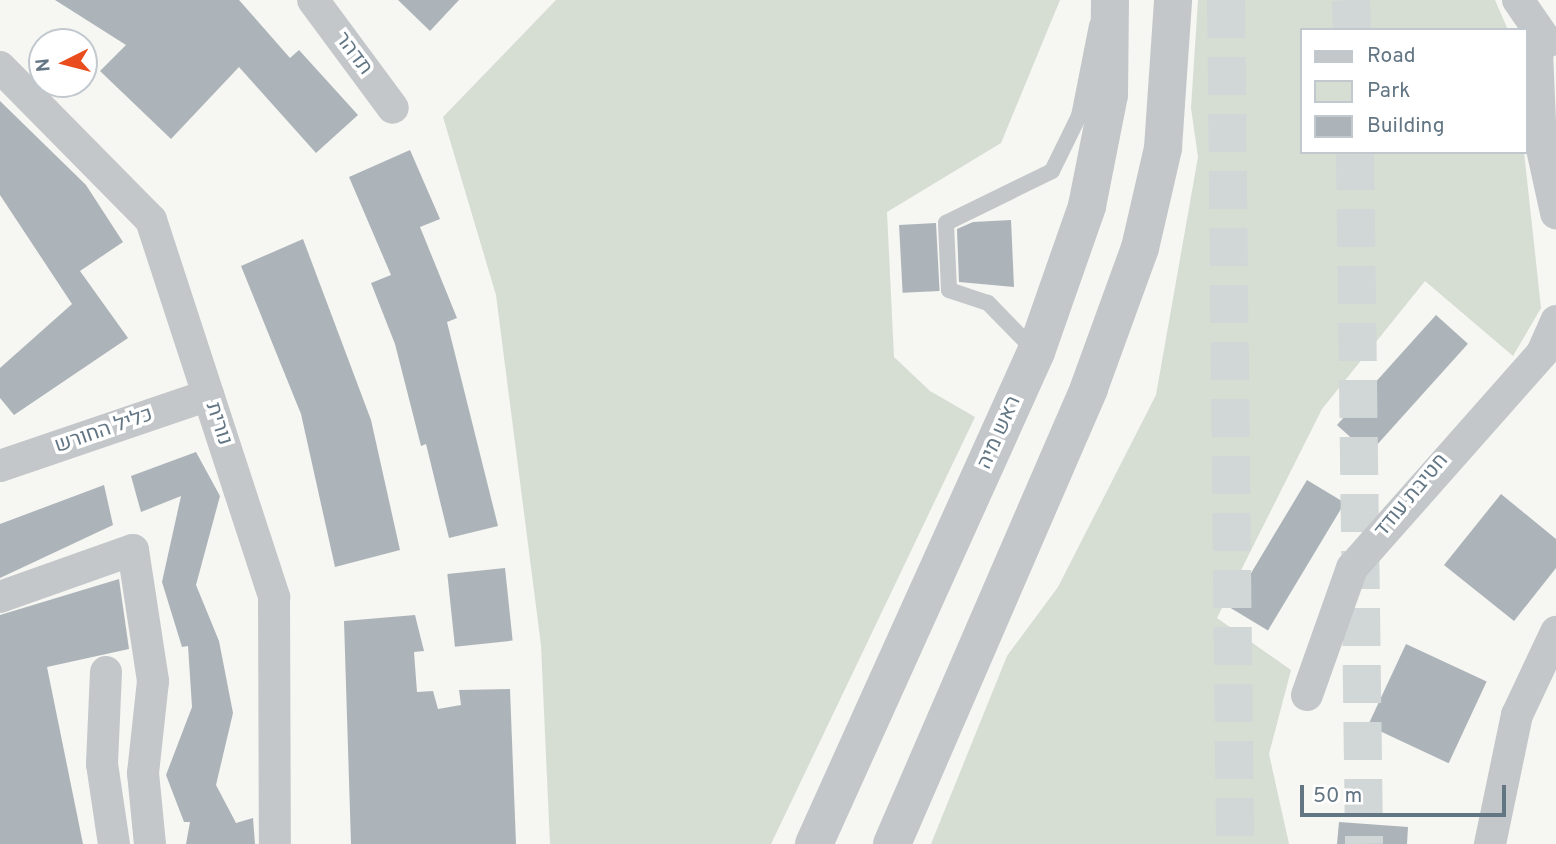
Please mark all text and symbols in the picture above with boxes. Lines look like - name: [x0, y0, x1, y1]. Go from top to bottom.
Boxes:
- north arrow: [28, 28, 98, 98]
- street label: תדהר: [329, 28, 377, 80]
- legend: [1300, 28, 1528, 154]
- text: Road: [1367, 43, 1416, 70]
- text: N: [31, 57, 57, 73]
- text: Park: [1367, 78, 1410, 105]
- text: Building: [1367, 113, 1445, 140]
- street label: ראש מיה: [973, 393, 1027, 473]
- street label: נורית: [199, 399, 237, 449]
- street label: כליל החורש: [51, 402, 157, 460]
- street label: חטיבת עודד: [1370, 449, 1454, 543]
- scale bar: [1304, 770, 1510, 814]
- text: 50 m: [1313, 783, 1362, 810]

